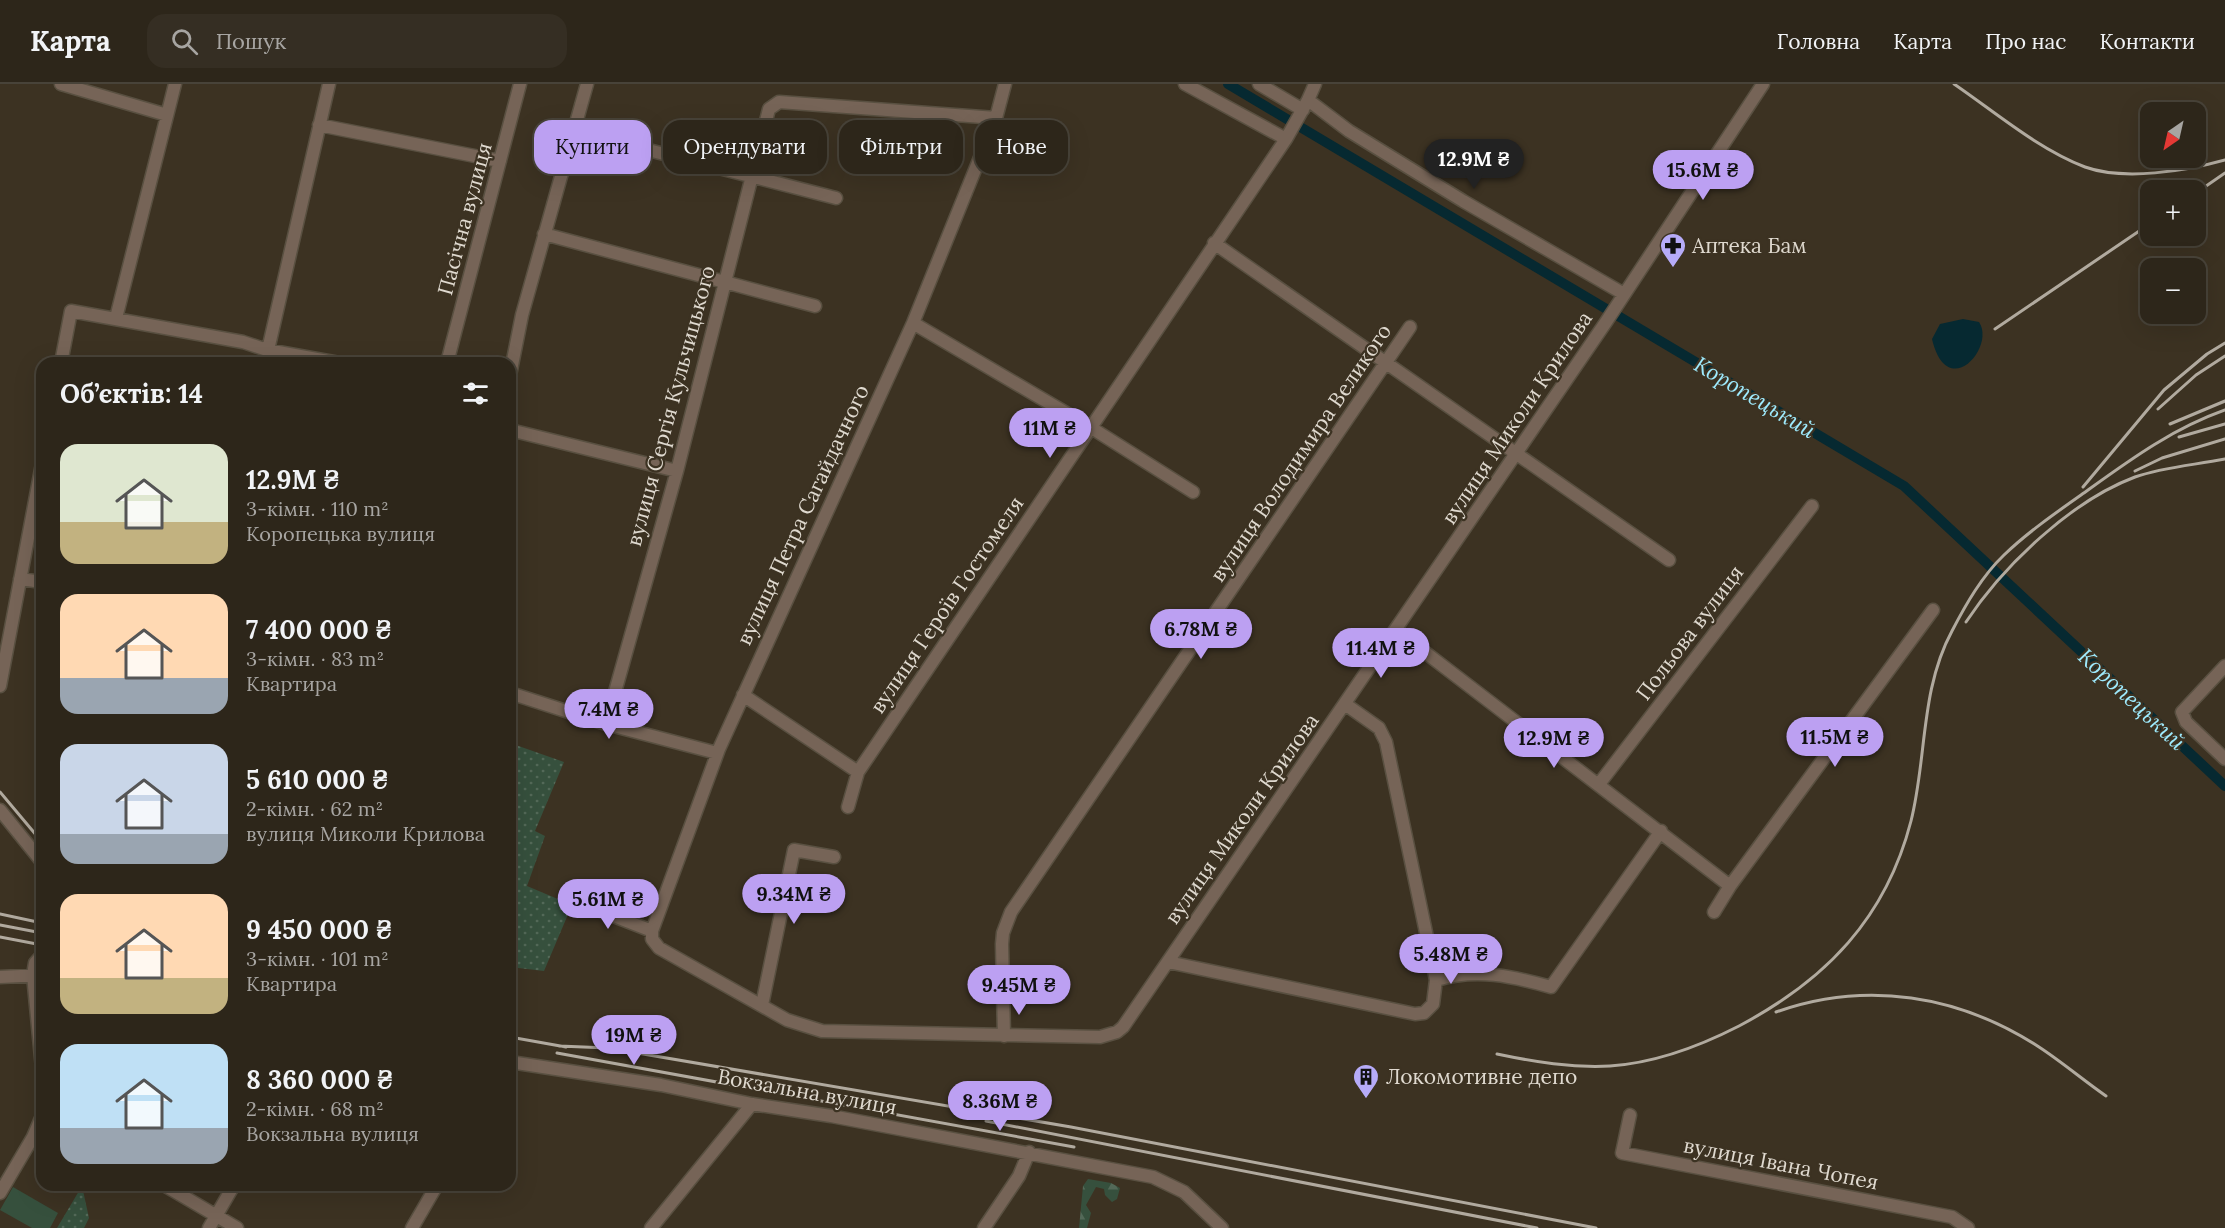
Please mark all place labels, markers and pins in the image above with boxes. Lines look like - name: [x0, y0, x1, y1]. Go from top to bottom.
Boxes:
- pin: 12.9M ₴: [1419, 139, 1529, 190]
- pin: 15.6M ₴: [1648, 150, 1758, 201]
- pharmacy icon: Аптека Бам: [1658, 231, 1688, 269]
- place label: Аптека Бам: [1691, 232, 1807, 259]
- pin: 11M ₴: [1008, 408, 1092, 459]
- pin: 6.78M ₴: [1146, 609, 1256, 660]
- pin: 11.4M ₴: [1326, 628, 1436, 679]
- pin: 7.4M ₴: [560, 689, 658, 740]
- pin: 11.5M ₴: [1780, 717, 1890, 768]
- pin: 12.9M ₴: [1499, 718, 1609, 769]
- pin: 9.34M ₴: [739, 874, 849, 925]
- pin: 5.61M ₴: [553, 879, 663, 930]
- pin: 5.48M ₴: [1396, 934, 1506, 985]
- pin: 9.45M ₴: [964, 965, 1074, 1016]
- pin: 19M ₴: [592, 1015, 676, 1066]
- building icon: Локомотивне депо: [1351, 1062, 1381, 1100]
- place label: Локомотивне депо: [1386, 1063, 1577, 1090]
- pin: 8.36M ₴: [945, 1081, 1055, 1132]

